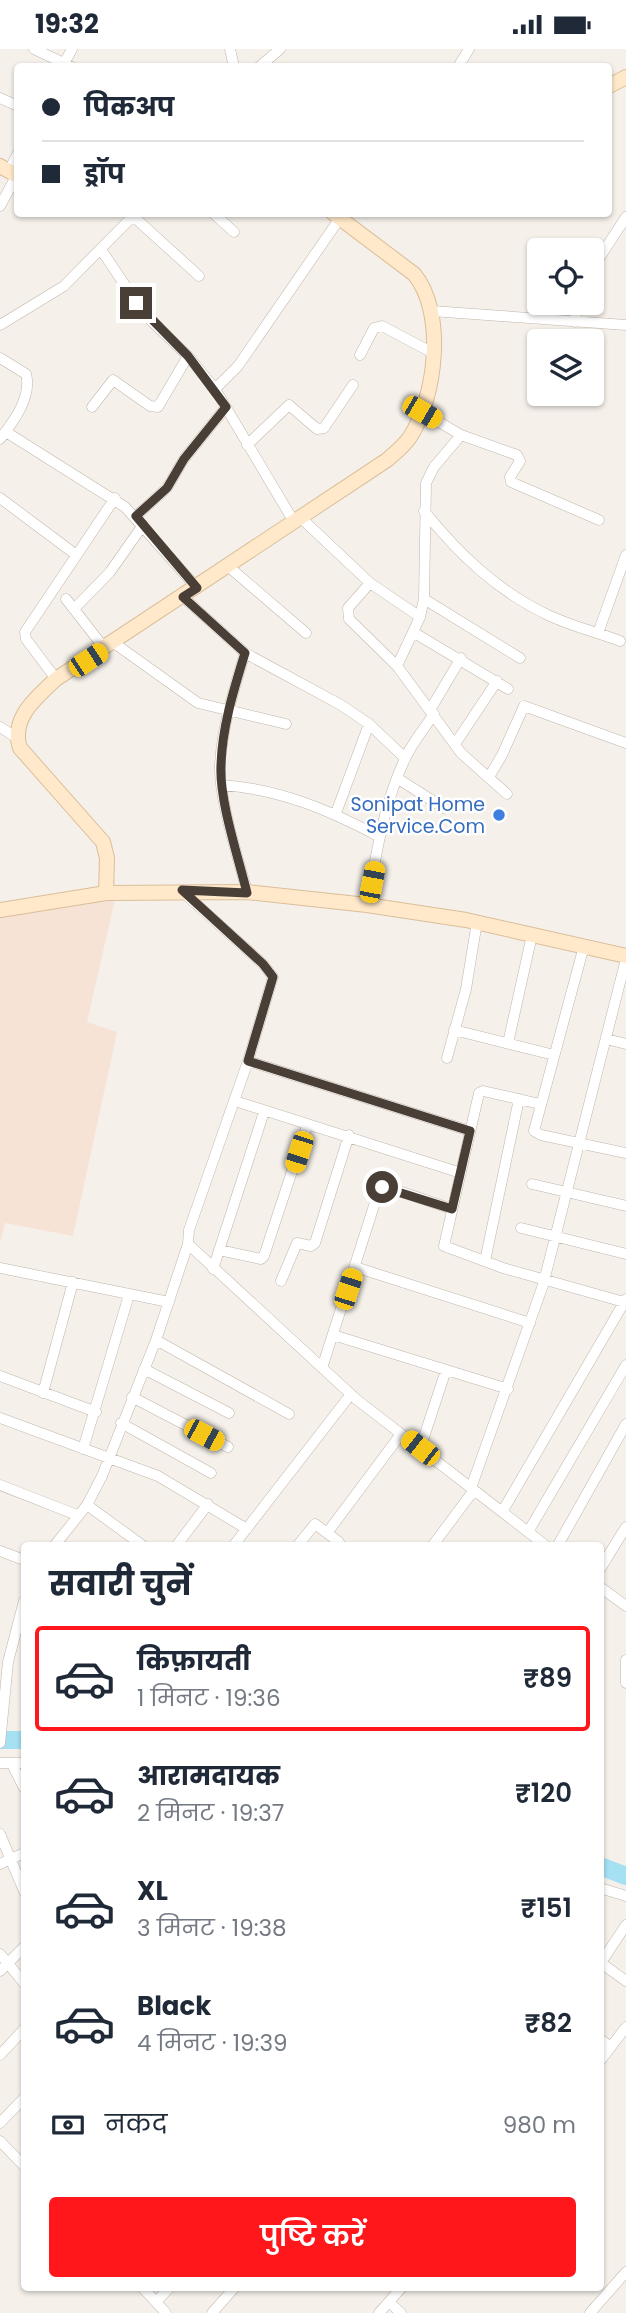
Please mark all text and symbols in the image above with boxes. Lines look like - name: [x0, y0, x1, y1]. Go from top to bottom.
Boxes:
- text: 19:32: [35, 6, 99, 42]
- text: पिकअप: [84, 89, 174, 125]
- text: ड्रॉप: [84, 156, 125, 192]
- map controls: [527, 238, 604, 406]
- button: locate: [527, 238, 604, 315]
- route end: [120, 287, 152, 319]
- button: layers: [527, 329, 604, 406]
- car: [399, 392, 446, 432]
- car: [65, 640, 112, 680]
- place label: Sonipat Home Service.Com: [351, 791, 485, 840]
- marker: Sonipat Home Service.Com: [491, 807, 507, 823]
- car: [358, 859, 387, 905]
- car: [283, 1129, 316, 1175]
- route start: [366, 1171, 398, 1203]
- car: [332, 1266, 365, 1312]
- car: [181, 1416, 228, 1454]
- car: [397, 1427, 444, 1469]
- text: सवारी चुनें: [49, 1561, 191, 1606]
- text: किफ़ायती: [137, 1643, 251, 1679]
- icon: car: [53, 1647, 116, 1710]
- text: ₹89: [523, 1660, 572, 1696]
- text: 1 मिनट · 19:36: [137, 1682, 281, 1714]
- text: आरामदायक: [137, 1758, 280, 1794]
- icon: car: [53, 1762, 116, 1825]
- text: ₹120: [515, 1775, 572, 1811]
- text: 2 मिनट · 19:37: [137, 1797, 284, 1829]
- text: XL: [137, 1873, 168, 1909]
- icon: car: [53, 1877, 116, 1940]
- text: ₹151: [521, 1890, 572, 1926]
- text: 3 मिनट · 19:38: [137, 1912, 287, 1944]
- text: Black: [137, 1988, 211, 2024]
- icon: car: [53, 1992, 116, 2055]
- text: ₹82: [524, 2005, 572, 2041]
- text: 4 मिनट · 19:39: [137, 2027, 288, 2059]
- icon: cash: [49, 2106, 87, 2144]
- text: नकद: [105, 2106, 167, 2142]
- text: 980 m: [503, 2109, 576, 2141]
- button: पुष्टि करें: [49, 2197, 576, 2277]

